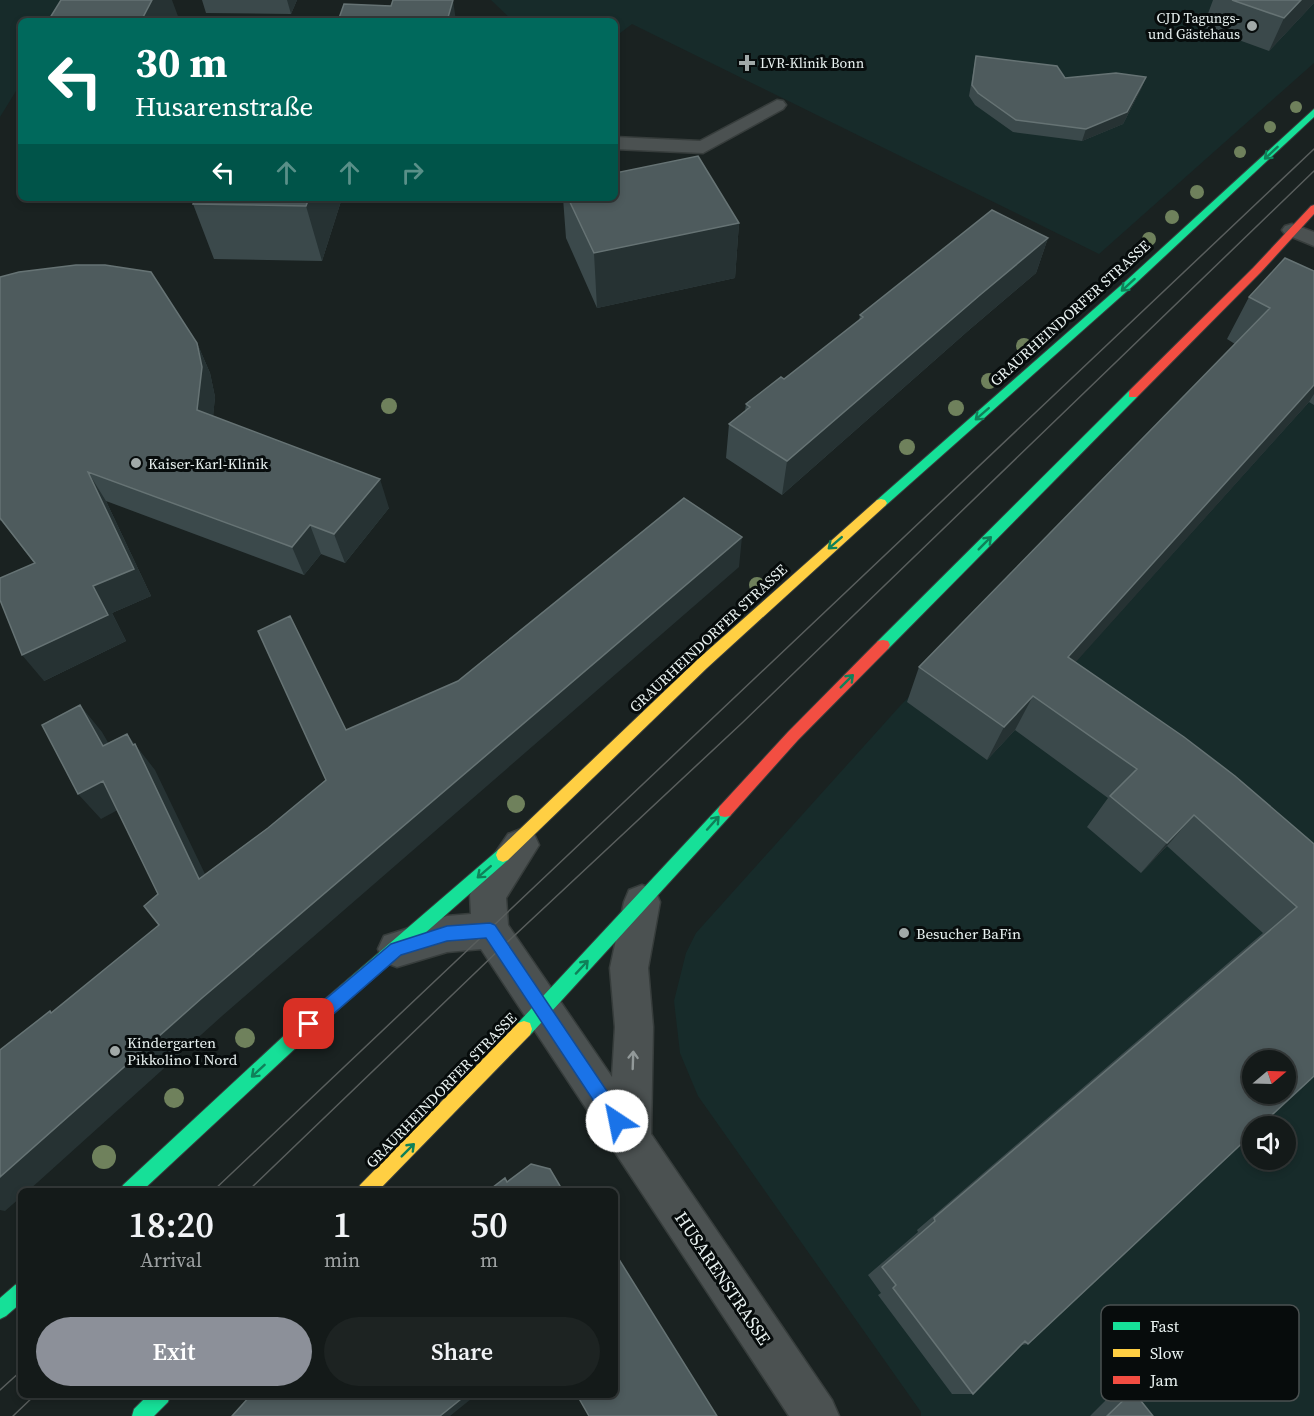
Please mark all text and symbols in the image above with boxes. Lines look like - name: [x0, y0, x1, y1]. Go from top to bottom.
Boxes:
- place label: CJD Tagungs- und Gästehaus: [1148, 8, 1240, 44]
- marker: CJD Tagungs- und Gästehaus: [1245, 19, 1259, 33]
- text: 30 m: [135, 33, 228, 91]
- icon: left: [36, 42, 114, 120]
- place label: LVR-Klinik Bonn: [760, 53, 865, 73]
- marker: LVR-Klinik Bonn: [738, 54, 756, 72]
- text: Husarenstraße: [135, 88, 313, 125]
- one-way arrow: [1264, 145, 1279, 160]
- icon: left: [207, 156, 240, 189]
- icon: ahead: [270, 156, 303, 189]
- icon: ahead: [333, 156, 366, 189]
- icon: right: [396, 156, 429, 189]
- street label: GRAURHEINDORFER STRASSE: [985, 235, 1155, 391]
- one-way arrow: [1121, 278, 1136, 292]
- one-way arrow: [975, 407, 990, 421]
- place label: Kaiser-Karl-Klinik: [148, 453, 269, 474]
- marker: Kaiser-Karl-Klinik: [129, 456, 143, 470]
- one-way arrow: [828, 536, 843, 550]
- one-way arrow: [977, 536, 992, 551]
- street label: GRAURHEINDORFER STRASSE: [624, 559, 792, 717]
- one-way arrow: [840, 674, 855, 689]
- one-way arrow: [706, 816, 720, 831]
- one-way arrow: [477, 865, 492, 879]
- place label: Besucher BaFin: [916, 923, 1021, 944]
- marker: Besucher BaFin: [897, 926, 911, 940]
- one-way arrow: [575, 960, 589, 975]
- pin: [283, 998, 334, 1049]
- icon: arrive: [292, 1007, 325, 1040]
- street label: GRAURHEINDORFER STRASSE: [361, 1008, 521, 1172]
- place label: Kindergarten Pikkolino I Nord: [127, 1032, 238, 1070]
- marker: Kindergarten Pikkolino I Nord: [108, 1044, 122, 1058]
- north arrow: [1242, 1050, 1296, 1104]
- map controls: [1242, 1050, 1296, 1170]
- one-way arrow: [627, 1051, 638, 1071]
- one-way arrow: [251, 1064, 266, 1078]
- position arrow: [585, 1089, 649, 1153]
- button: sound: [1242, 1116, 1296, 1170]
- one-way arrow: [400, 1142, 415, 1157]
- text: 18:20: [128, 1200, 214, 1249]
- text: 1: [333, 1200, 351, 1249]
- text: 50: [470, 1200, 508, 1249]
- street label: HUSARENSTRASSE: [669, 1206, 777, 1350]
- text: Arrival: [140, 1246, 202, 1274]
- text: min: [324, 1246, 360, 1274]
- text: m: [480, 1246, 498, 1274]
- legend: [1101, 1305, 1299, 1401]
- text: Fast: [1150, 1315, 1180, 1337]
- button: Exit: [36, 1317, 312, 1386]
- button: Share: [324, 1317, 600, 1386]
- text: Slow: [1150, 1342, 1185, 1364]
- text: Jam: [1149, 1369, 1178, 1391]

